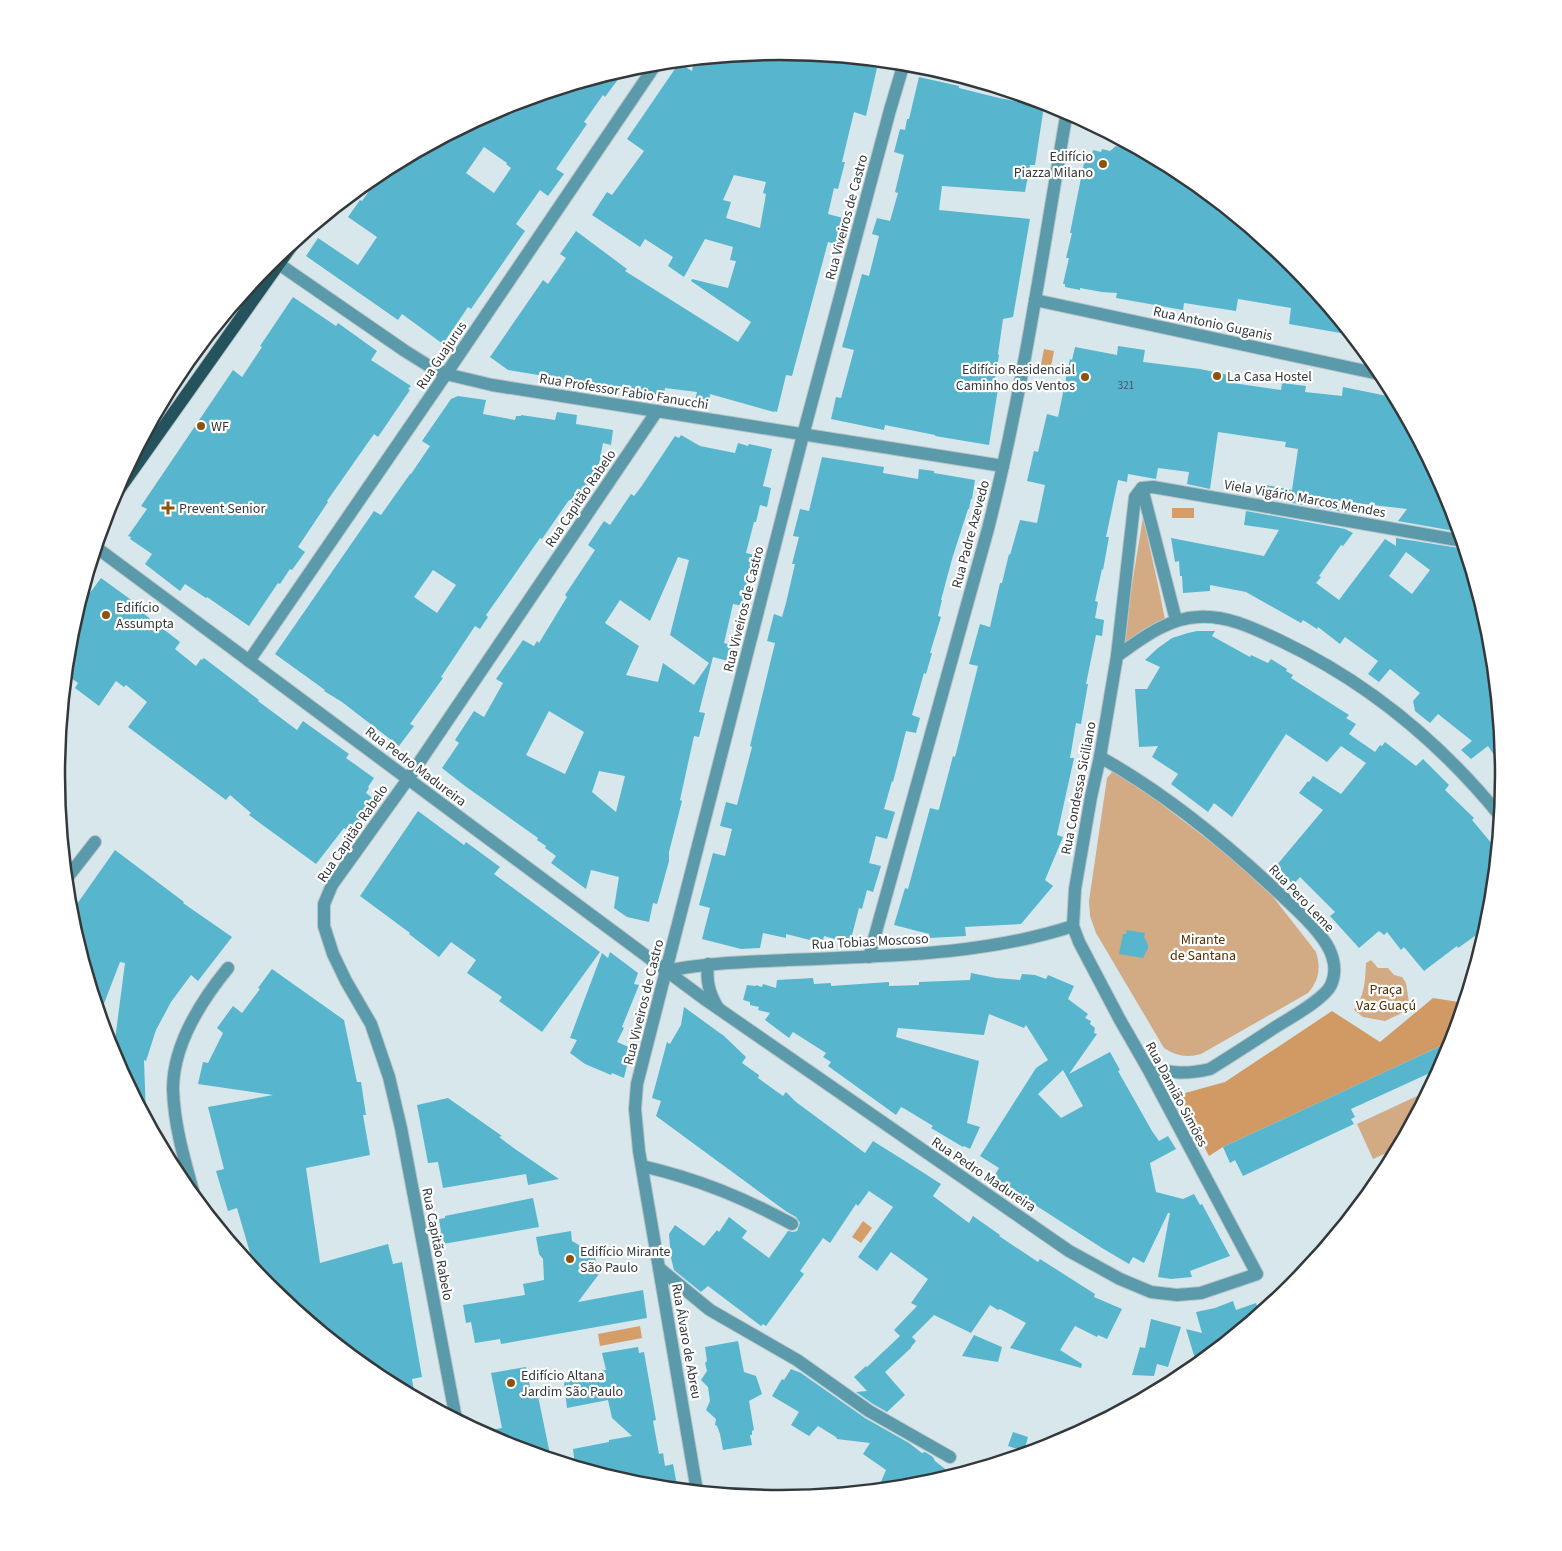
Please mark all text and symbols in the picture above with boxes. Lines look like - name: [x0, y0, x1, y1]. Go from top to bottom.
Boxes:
- place label: Edifício Piazza Milano: [1014, 147, 1093, 183]
- street label: Rua Viveiros de Castro: [821, 152, 873, 282]
- marker: Edifício Piazza Milano: [1097, 158, 1109, 170]
- street label: Rua Antonio Guganis: [1151, 302, 1274, 346]
- street label: Rua Guajurus: [412, 317, 472, 394]
- place label: Edifício Residencial Caminho dos Ventos: [956, 360, 1075, 396]
- place label: La Casa Hostel: [1227, 367, 1312, 387]
- street label: Rua Professor Fabio Fanucchi: [538, 369, 710, 415]
- marker: La Casa Hostel: [1211, 370, 1223, 382]
- marker: Edifício Residencial Caminho dos Ventos: [1079, 371, 1091, 383]
- house number: 321: [1118, 378, 1134, 393]
- place label: WF: [211, 417, 229, 437]
- marker: WF: [195, 420, 207, 432]
- street label: Rua Capitão Rabelo: [541, 446, 621, 552]
- street label: Viela Vigário Marcos Mendes: [1222, 475, 1387, 523]
- street label: Rua Padre Azevedo: [947, 478, 995, 591]
- place label: Prevent Senior: [179, 499, 265, 519]
- marker: Prevent Senior: [161, 501, 175, 515]
- street label: Rua Viveiros de Castro: [719, 544, 769, 674]
- place label: Edifício Assumpta: [116, 598, 174, 634]
- marker: Edifício Assumpta: [100, 609, 112, 621]
- street label: Rua Condessa Siciliano: [1056, 720, 1102, 856]
- street label: Rua Pedro Madureira: [361, 722, 470, 812]
- street label: Rua Capitão Rabelo: [313, 781, 393, 887]
- street label: Rua Pero Leme: [1264, 860, 1339, 937]
- street label: Rua Tobias Moscoso: [811, 929, 929, 955]
- park label: Mirante de Santana: [1170, 930, 1236, 966]
- street label: Rua Viveiros de Castro: [619, 937, 669, 1067]
- park label: Praça Vaz Guaçú: [1356, 980, 1416, 1016]
- street label: Rua Damião Simões: [1140, 1038, 1212, 1151]
- street label: Rua Pedro Madureira: [927, 1132, 1040, 1217]
- street label: Rua Capitão Rabelo: [416, 1186, 458, 1302]
- place label: Edifício Mirante São Paulo: [580, 1242, 671, 1278]
- marker: Edifício Mirante São Paulo: [564, 1253, 576, 1265]
- street label: Rua Álvaro de Abreu: [666, 1282, 706, 1401]
- place label: Edifício Altana Jardim São Paulo: [521, 1366, 623, 1402]
- marker: Edifício Altana Jardim São Paulo: [505, 1377, 517, 1389]

